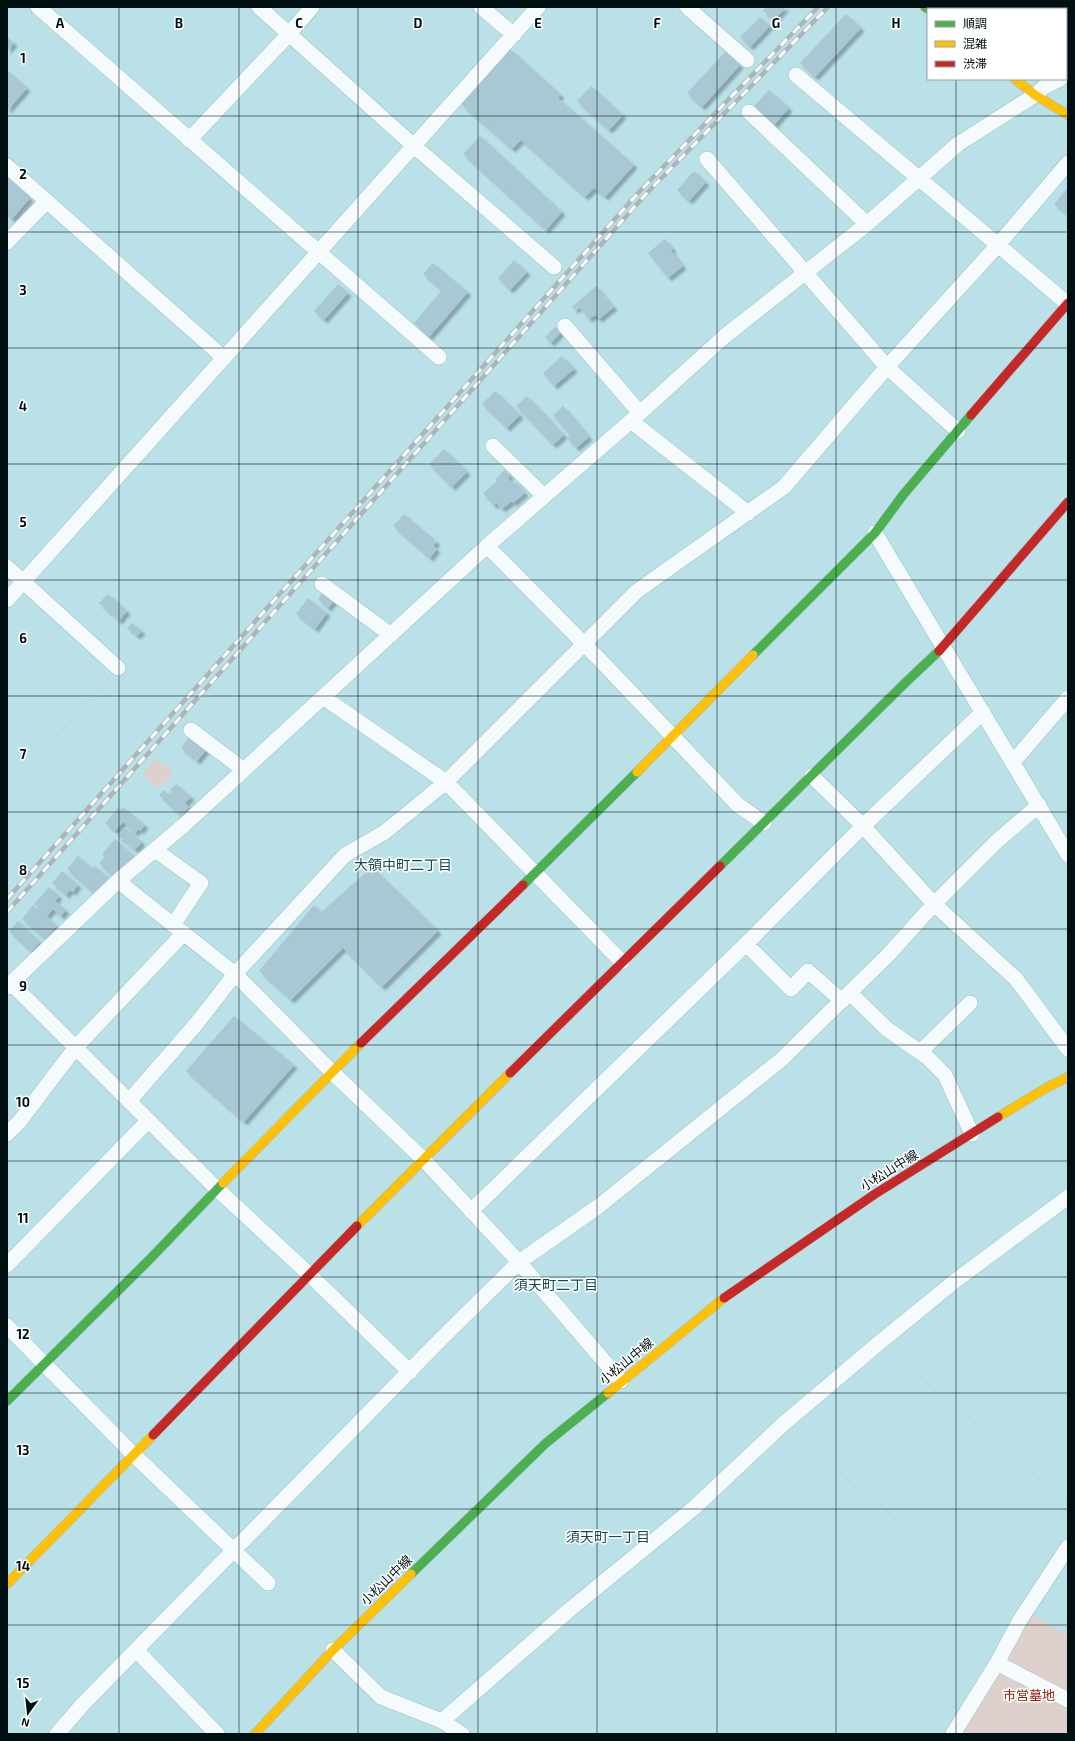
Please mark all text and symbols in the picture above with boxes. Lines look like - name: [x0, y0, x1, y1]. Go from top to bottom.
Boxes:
- legend: [927, 8, 1067, 80]
- text: A: [56, 15, 65, 31]
- text: B: [175, 15, 183, 31]
- text: C: [295, 15, 303, 31]
- text: D: [414, 15, 423, 31]
- text: E: [534, 15, 542, 31]
- text: F: [653, 15, 661, 31]
- text: G: [772, 15, 780, 31]
- text: H: [892, 15, 901, 31]
- text: 順調: [963, 16, 987, 30]
- text: 混雑: [963, 36, 987, 50]
- text: 1: [20, 50, 26, 66]
- text: 渋滞: [963, 56, 987, 70]
- text: 2: [19, 166, 27, 182]
- text: 3: [19, 282, 27, 298]
- text: 4: [19, 398, 27, 414]
- text: 5: [19, 514, 27, 530]
- text: 6: [19, 630, 27, 646]
- text: 7: [20, 746, 27, 762]
- district label: 大領中町二丁目: [354, 856, 452, 873]
- text: 8: [19, 862, 27, 878]
- text: 9: [19, 978, 27, 994]
- text: 10: [16, 1094, 30, 1110]
- street label: 小松山中線: [857, 1146, 921, 1194]
- text: 11: [17, 1210, 29, 1226]
- district label: 須天町二丁目: [514, 1276, 598, 1293]
- text: 12: [16, 1326, 30, 1342]
- street label: 小松山中線: [596, 1334, 656, 1388]
- text: 13: [17, 1442, 30, 1458]
- district label: 須天町一丁目: [566, 1528, 650, 1545]
- street label: 小松山中線: [357, 1552, 415, 1608]
- text: 14: [16, 1558, 30, 1574]
- text: 15: [17, 1675, 29, 1691]
- park label: 市営墓地: [1003, 1687, 1055, 1703]
- north arrow: [8, 1693, 48, 1733]
- text: N: [20, 1716, 31, 1730]

